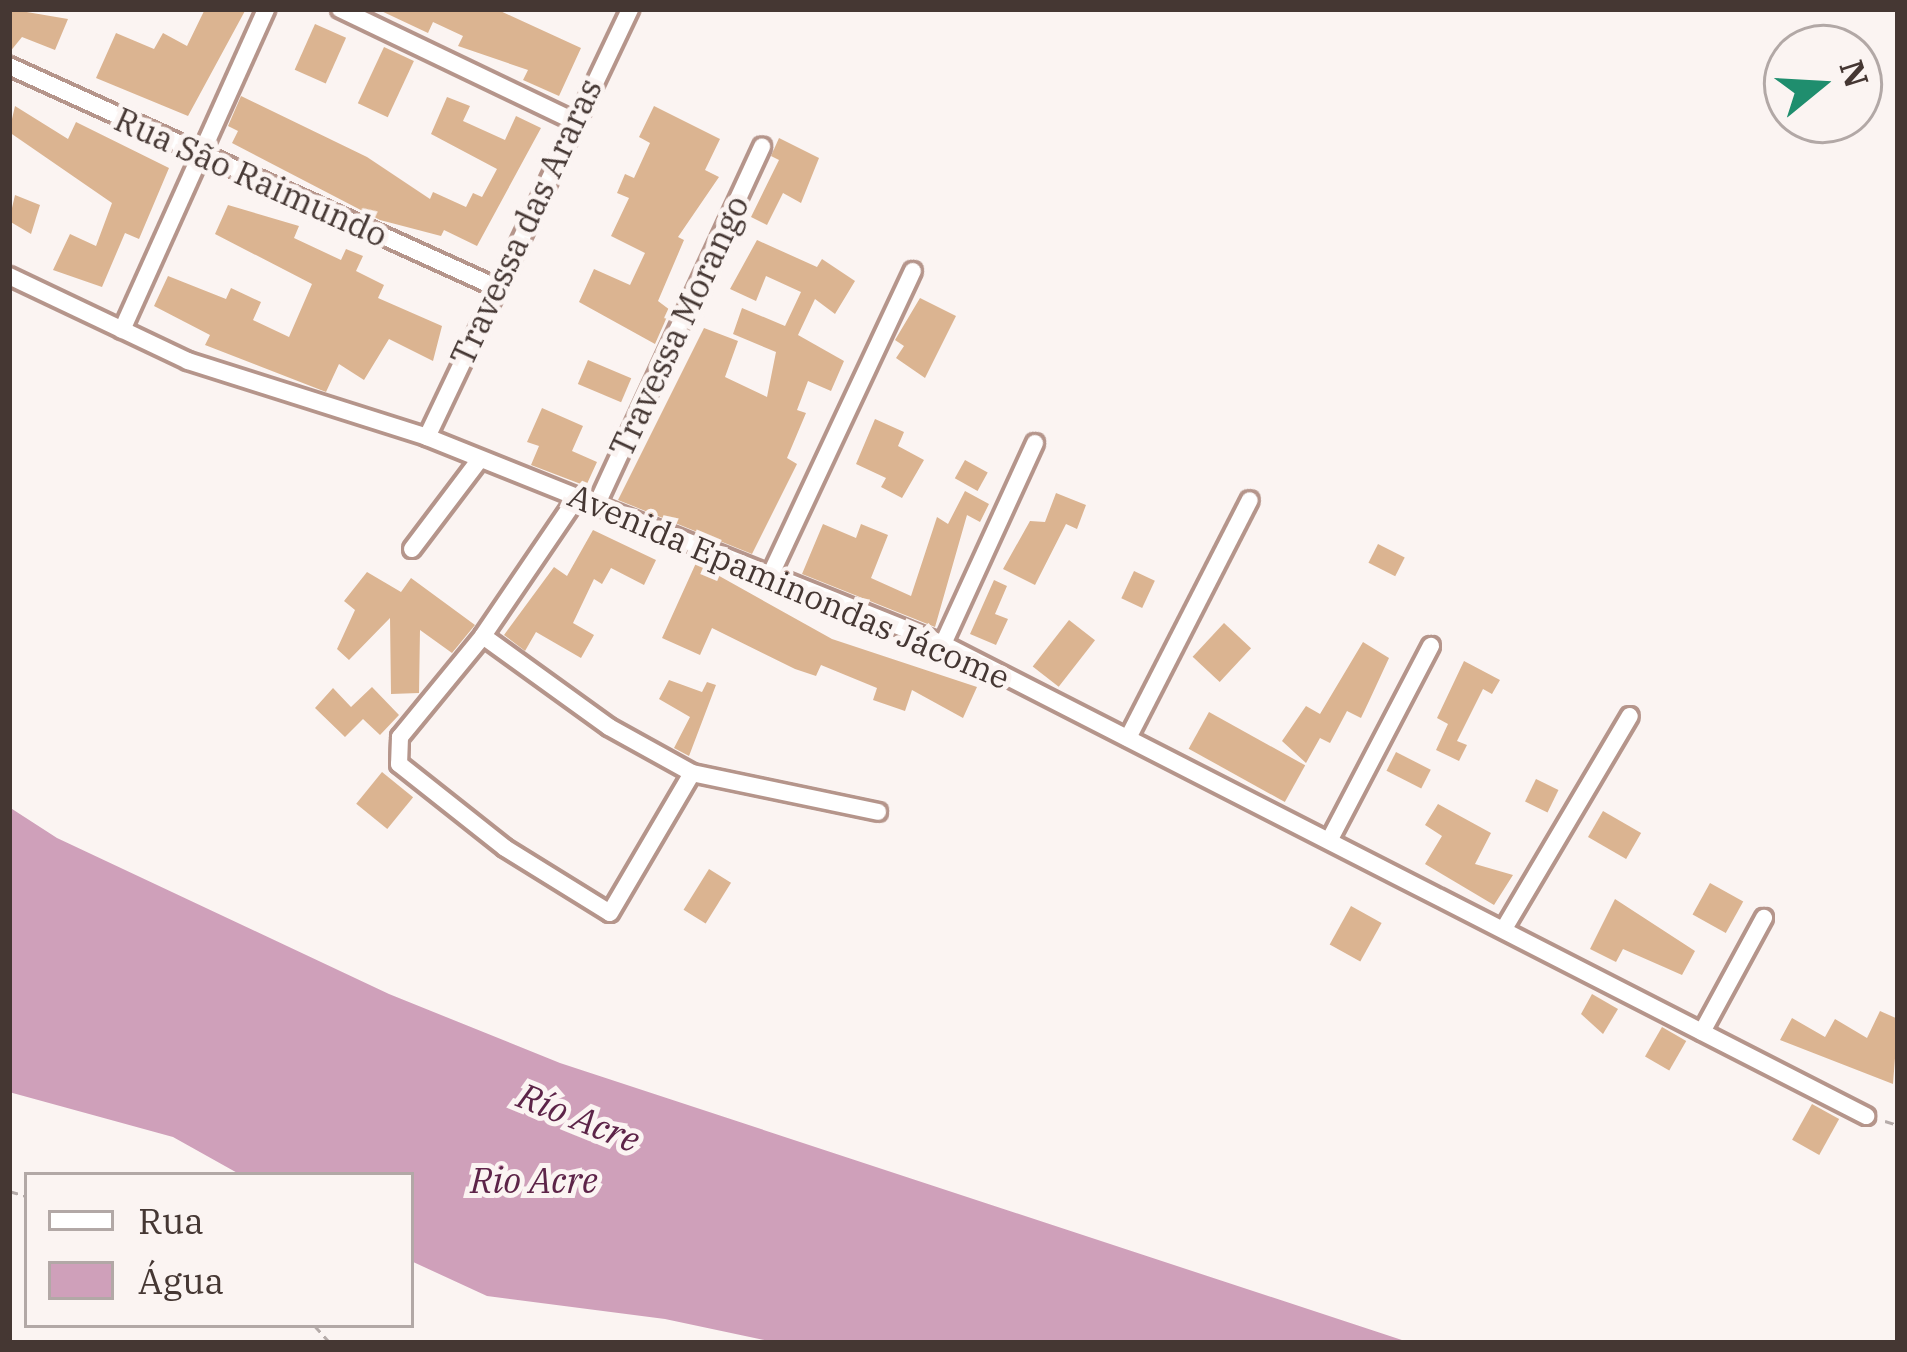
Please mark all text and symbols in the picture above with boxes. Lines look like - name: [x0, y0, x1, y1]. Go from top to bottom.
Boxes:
- north arrow: [1763, 24, 1883, 144]
- text: N: [1830, 55, 1879, 93]
- street label: Travessa das Araras: [442, 72, 610, 372]
- street label: Rua São Raimundo: [109, 99, 393, 255]
- street label: Travessa Morango: [601, 189, 757, 463]
- street label: Avenida Epaminondas Jácome: [562, 475, 1016, 697]
- water label: Río Acre: [512, 1073, 646, 1161]
- water label: Rio Acre: [470, 1158, 598, 1202]
- legend: [24, 1172, 414, 1328]
- text: Rua: [138, 1197, 204, 1244]
- text: Água: [138, 1257, 224, 1304]

